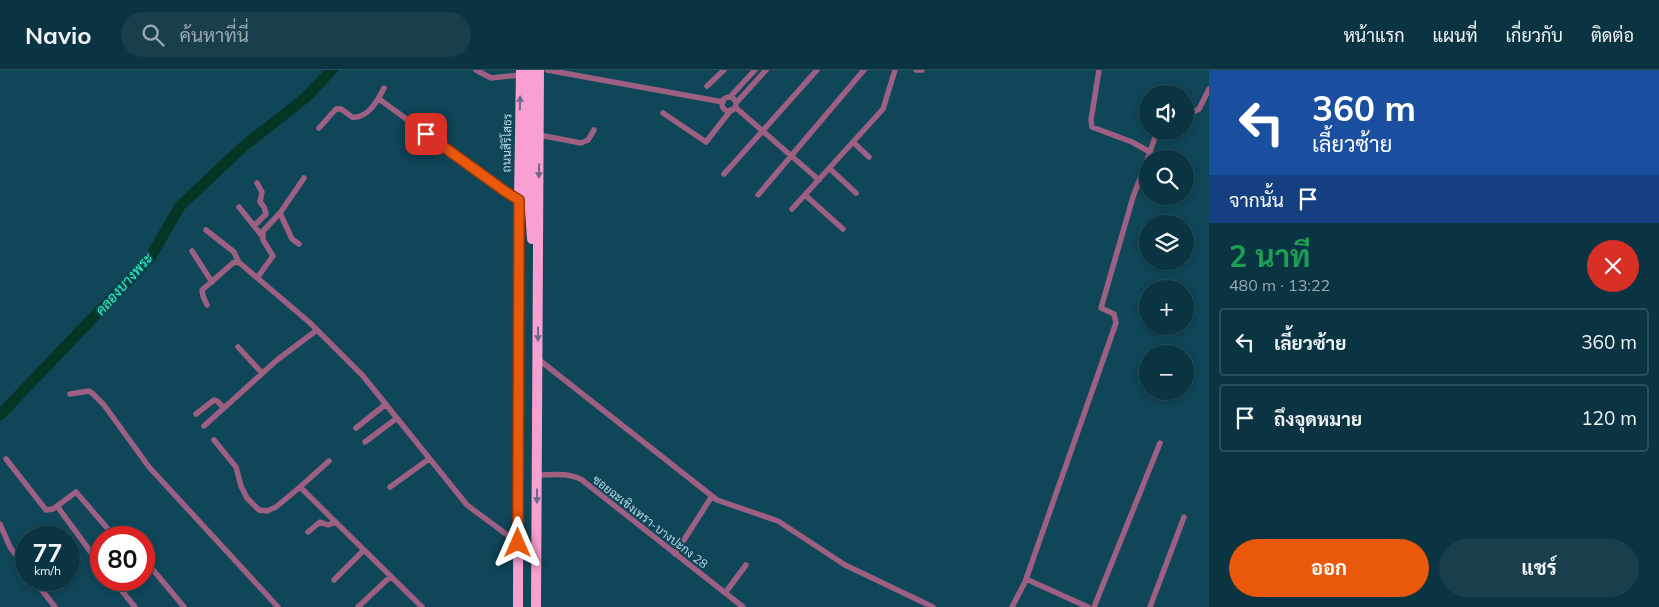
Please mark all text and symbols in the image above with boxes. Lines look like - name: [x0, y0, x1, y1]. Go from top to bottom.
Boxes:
- search box: [121, 12, 471, 57]
- text: Navio: [25, 20, 91, 50]
- icon: search: [139, 21, 167, 49]
- text: ค้นหาที่นี่: [179, 23, 249, 47]
- text: หน้าแรก: [1343, 24, 1405, 47]
- text: แผนที่: [1433, 24, 1477, 47]
- text: เกี่ยวกับ: [1505, 24, 1563, 47]
- text: ติดต่อ: [1591, 24, 1634, 47]
- map controls: [1139, 85, 1194, 400]
- button: sound: [1139, 85, 1194, 140]
- text: 360 m: [1312, 86, 1416, 130]
- icon: left: [1229, 90, 1294, 155]
- one-way arrow: [517, 95, 525, 111]
- pin: [405, 113, 447, 155]
- street label: ถนนสิริโสธร: [498, 113, 515, 173]
- icon: arrive: [412, 120, 440, 148]
- text: เลี้ยวซ้าย: [1312, 130, 1392, 158]
- button: search: [1139, 150, 1194, 205]
- one-way arrow: [535, 163, 543, 179]
- icon: arrive: [1294, 185, 1322, 213]
- text: จากนั้น: [1229, 188, 1284, 212]
- button: layers: [1139, 215, 1194, 270]
- text: 2 นาที: [1229, 237, 1310, 275]
- button: close: [1587, 240, 1639, 292]
- water label: คลองบางพระ: [91, 249, 157, 319]
- text: 480 m · 13:22: [1229, 275, 1330, 295]
- button: +: [1139, 280, 1194, 335]
- one-way arrow: [534, 326, 542, 342]
- icon: left: [1231, 328, 1259, 356]
- text: 360 m: [1581, 330, 1637, 354]
- text: เลี้ยวซ้าย: [1274, 331, 1346, 355]
- button: −: [1139, 345, 1194, 400]
- icon: arrive: [1231, 404, 1259, 432]
- text: 120 m: [1581, 406, 1637, 430]
- text: ถึงจุดหมาย: [1274, 407, 1362, 431]
- street label: ซอยฉะเชิงเทรา-บางปะกง 28: [590, 472, 711, 571]
- one-way arrow: [533, 488, 541, 504]
- position arrow: [491, 516, 543, 568]
- speed limit sign: 80: [90, 526, 155, 591]
- text: 77: [32, 537, 63, 568]
- button: ออก: [1229, 539, 1429, 597]
- button: แชร์: [1439, 539, 1639, 597]
- text: km/h: [34, 563, 61, 578]

